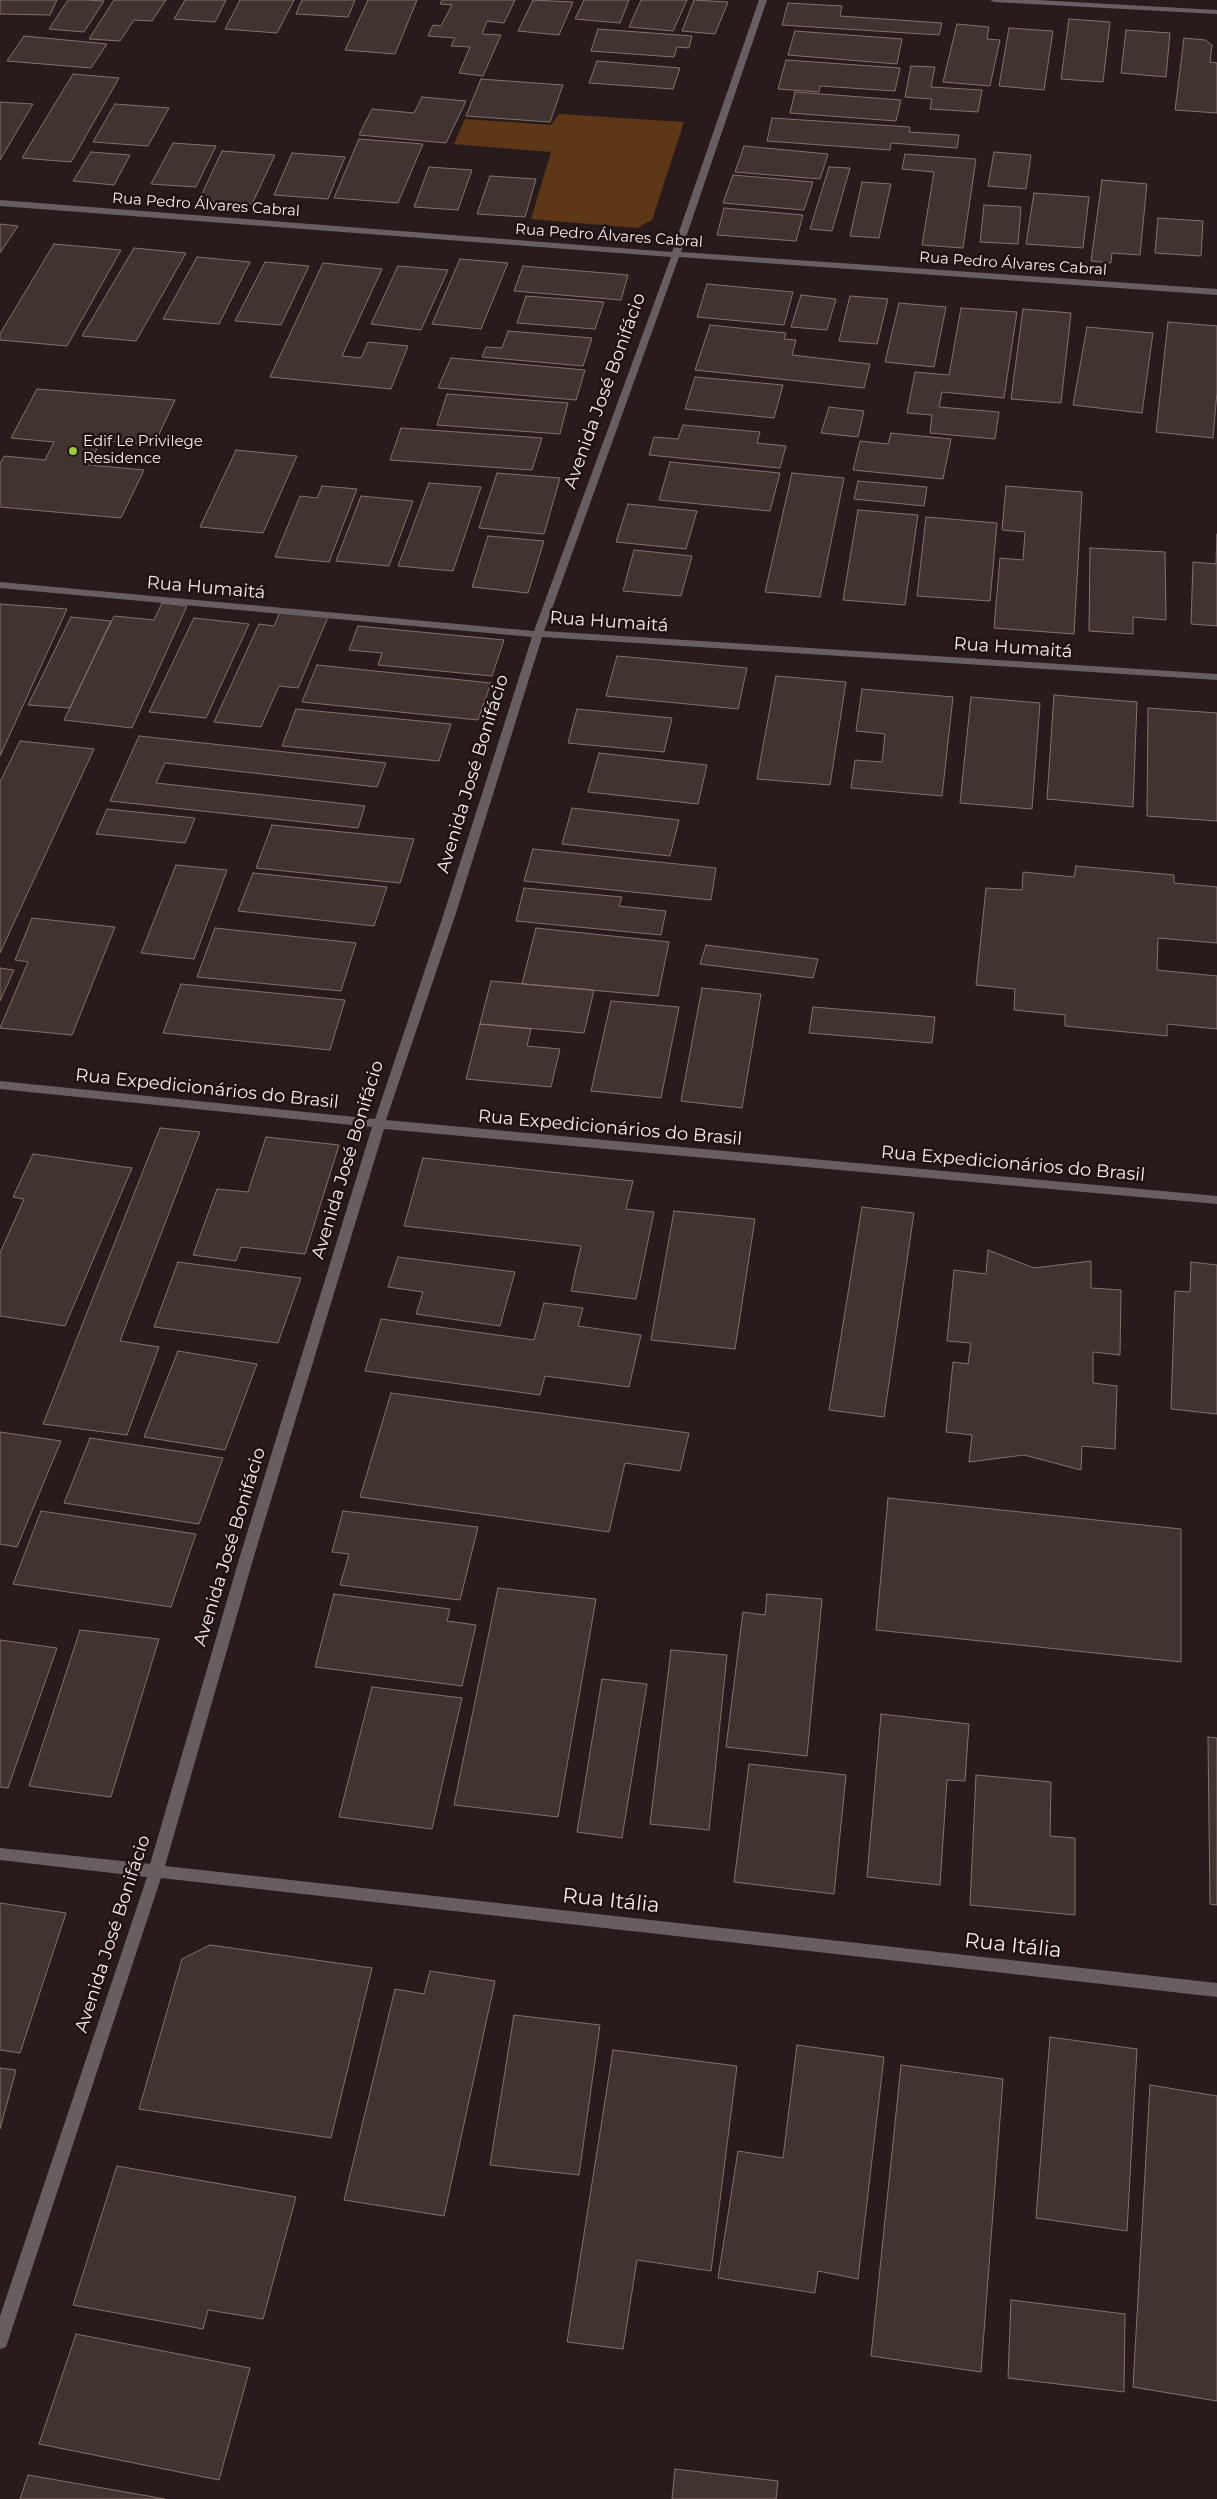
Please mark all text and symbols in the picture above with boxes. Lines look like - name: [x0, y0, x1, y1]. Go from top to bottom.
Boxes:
- street label: Rua Pedro Álvares Cabral: [112, 189, 300, 221]
- street label: Rua Pedro Álvares Cabral: [515, 220, 703, 252]
- street label: Rua Pedro Álvares Cabral: [919, 248, 1107, 280]
- street label: Avenida José Bonifácio: [560, 290, 650, 492]
- place label: Edif Le Privilege Residence: [83, 433, 203, 468]
- marker: Edif Le Privilege Residence: [67, 445, 79, 457]
- street label: Rua Humaitá: [146, 572, 266, 604]
- street label: Rua Humaitá: [549, 607, 669, 637]
- street label: Rua Humaitá: [953, 633, 1073, 663]
- street label: Avenida José Bonifácio: [432, 672, 514, 876]
- street label: Avenida José Bonifácio: [307, 1058, 389, 1262]
- street label: Rua Expedicionários do Brasil: [74, 1064, 340, 1114]
- street label: Rua Expedicionários do Brasil: [477, 1106, 743, 1150]
- street label: Rua Expedicionários do Brasil: [880, 1142, 1146, 1186]
- street label: Avenida José Bonifácio: [189, 1445, 271, 1649]
- street label: Avenida José Bonifácio: [71, 1832, 155, 2036]
- street label: Rua Itália: [561, 1883, 661, 1919]
- street label: Rua Itália: [963, 1928, 1063, 1964]

